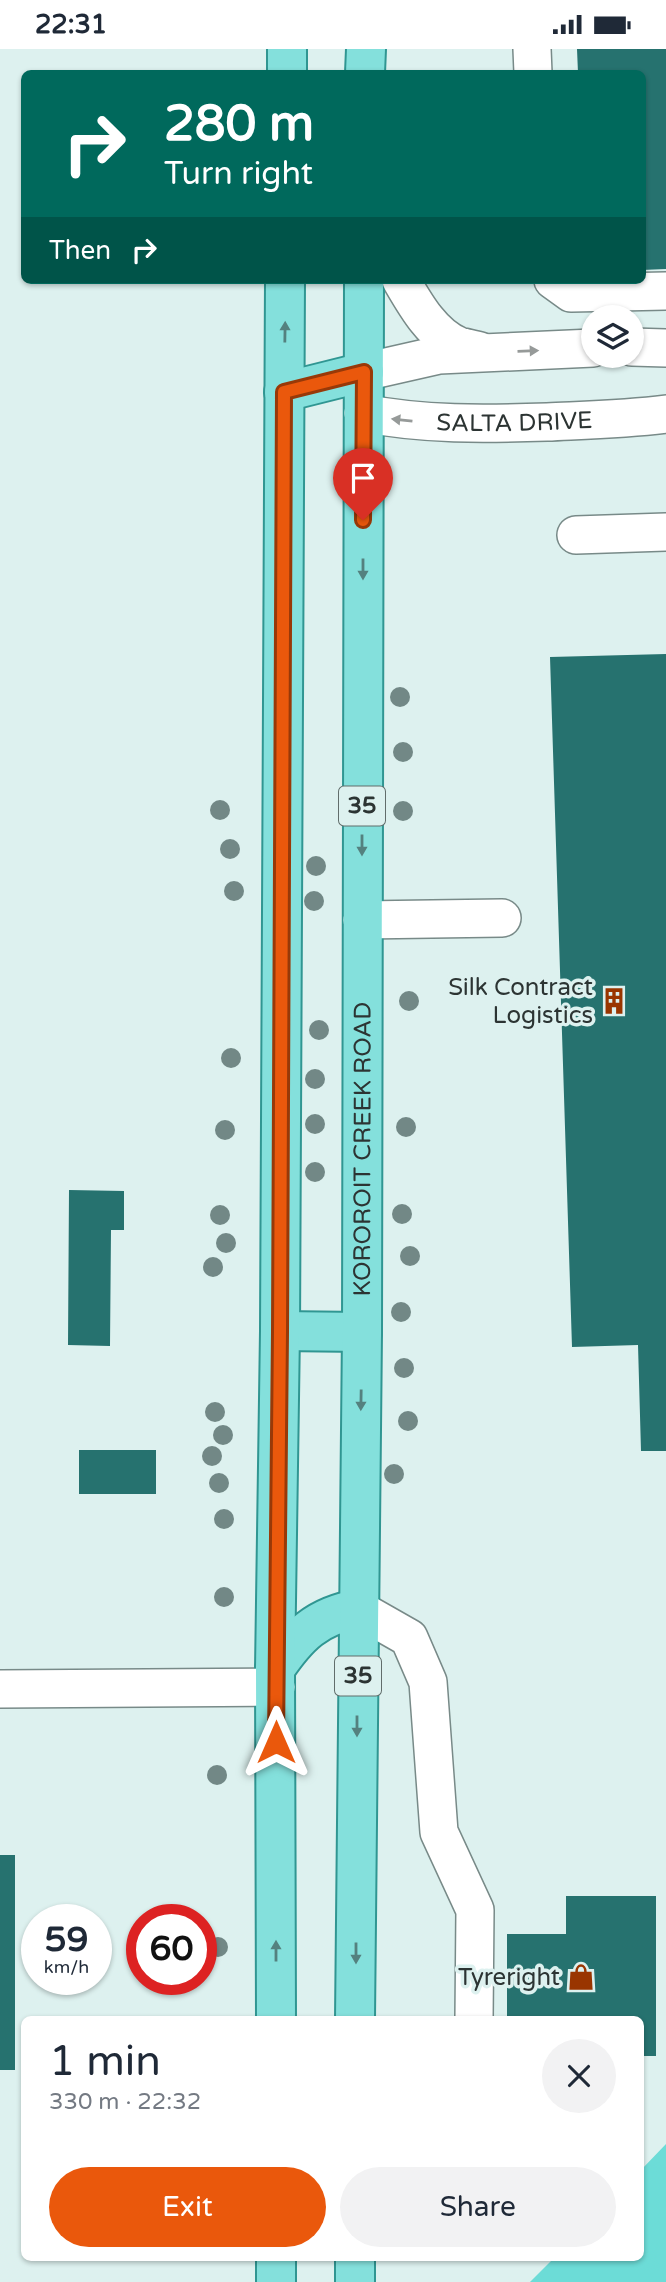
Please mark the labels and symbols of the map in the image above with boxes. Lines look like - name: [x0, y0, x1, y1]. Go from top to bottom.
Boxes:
- one-way arrow: [279, 321, 291, 343]
- one-way arrow: [517, 345, 539, 356]
- street label: SALTA DRIVE: [436, 405, 593, 438]
- one-way arrow: [391, 414, 413, 425]
- pin: [333, 448, 393, 520]
- one-way arrow: [357, 558, 369, 580]
- road number: 35: [339, 786, 385, 825]
- one-way arrow: [356, 834, 368, 856]
- place label: Silk Contract Logistics: [448, 973, 593, 1030]
- building icon: Silk Contract Logistics: [599, 986, 629, 1016]
- street label: KOROROIT CREEK ROAD: [348, 1002, 377, 1296]
- one-way arrow: [355, 1390, 367, 1412]
- road number: 35: [335, 1657, 381, 1695]
- position arrow: [239, 1705, 313, 1779]
- one-way arrow: [352, 1715, 363, 1737]
- speed limit sign: 60: [126, 1904, 217, 1995]
- one-way arrow: [270, 1940, 282, 1962]
- one-way arrow: [350, 1943, 362, 1965]
- shop icon: Tyreright: [566, 1962, 596, 1992]
- place label: Tyreright: [458, 1963, 560, 1992]

